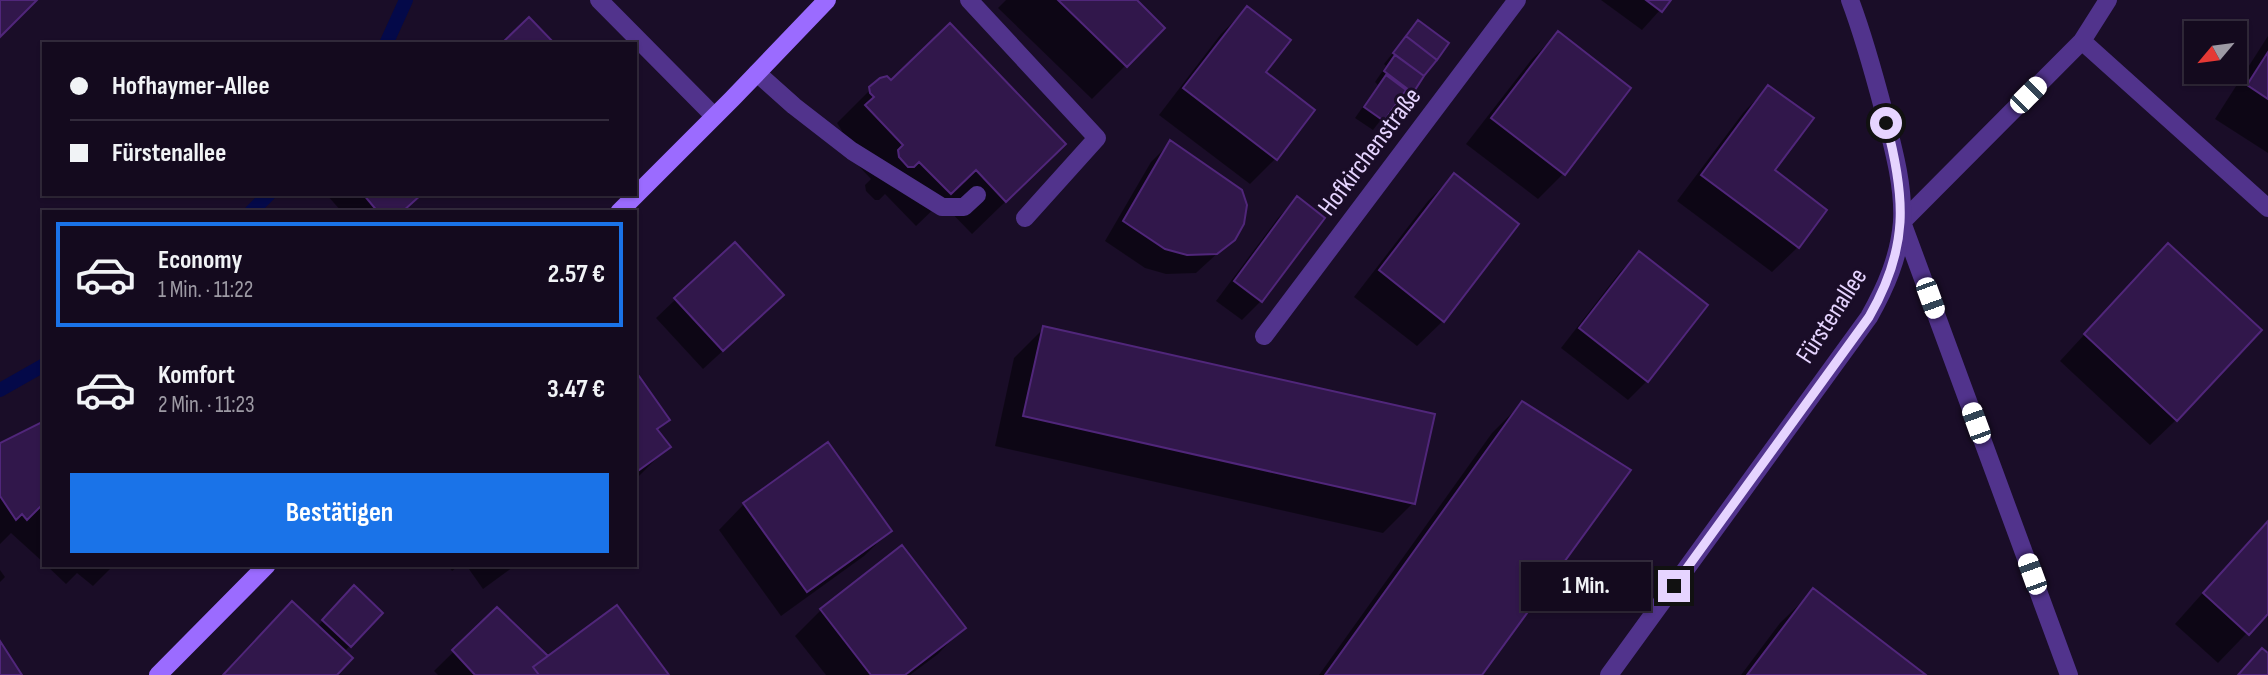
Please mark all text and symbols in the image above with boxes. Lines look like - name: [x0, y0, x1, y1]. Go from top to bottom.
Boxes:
- north arrow: [2184, 21, 2247, 84]
- map controls: [2184, 21, 2247, 84]
- text: Hofhaymer-Allee: [112, 71, 270, 102]
- car: [2006, 73, 2051, 117]
- street label: Hofkirchenstraße: [1312, 82, 1428, 222]
- route start: [1870, 107, 1902, 139]
- text: Fürstenallee: [112, 138, 226, 169]
- icon: car: [74, 243, 137, 306]
- text: Economy: [158, 245, 242, 276]
- text: 2.57 €: [548, 259, 605, 290]
- street label: Fürstenallee: [1790, 263, 1874, 369]
- car: [1913, 275, 1948, 321]
- text: 1 Min. · 11:22: [158, 276, 253, 304]
- icon: car: [74, 358, 137, 421]
- text: Komfort: [158, 360, 235, 391]
- text: 3.47 €: [547, 374, 605, 405]
- text: 2 Min. · 11:23: [158, 391, 255, 419]
- car: [1959, 400, 1994, 446]
- button: Bestätigen: [70, 473, 609, 553]
- car: [2015, 551, 2050, 597]
- callout: 1 Min.: [1520, 562, 1650, 610]
- route end: [1658, 570, 1690, 602]
- text: 1 Min.: [1562, 572, 1610, 600]

